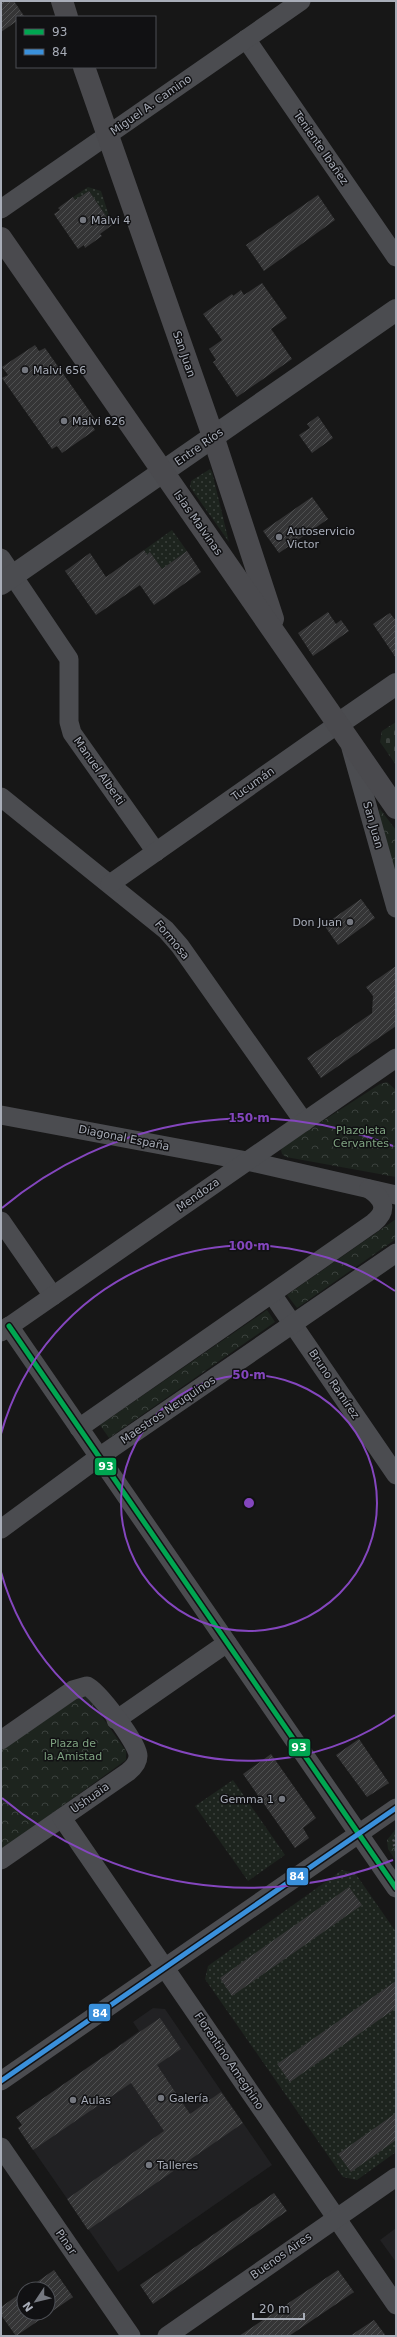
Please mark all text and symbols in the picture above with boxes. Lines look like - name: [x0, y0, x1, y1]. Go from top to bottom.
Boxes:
- legend: [16, 16, 156, 68]
- text: 93: [52, 25, 67, 39]
- text: 84: [52, 45, 67, 59]
- street label: Miguel A. Camino: [108, 72, 194, 138]
- street label: Teniente Ibañez: [290, 108, 351, 187]
- place label: Malvi 4: [91, 214, 130, 227]
- marker: Malvi 4: [78, 215, 88, 225]
- street label: San Juan: [170, 329, 198, 379]
- place label: Malvi 656: [33, 364, 86, 377]
- marker: Malvi 656: [20, 365, 30, 375]
- place label: Malvi 626: [72, 415, 125, 428]
- marker: Malvi 626: [59, 416, 69, 426]
- street label: Entre Ríos: [172, 425, 226, 468]
- street label: Islas Malvinas: [171, 488, 225, 558]
- place label: Autoservicio Victor: [287, 525, 355, 551]
- marker: Autoservicio Victor: [274, 532, 284, 542]
- street label: Manuel Alberti: [71, 735, 127, 807]
- street label: Tucumán: [228, 764, 277, 804]
- street label: San Juan: [360, 800, 386, 850]
- place label: Don Juan: [292, 916, 342, 929]
- marker: Don Juan: [345, 917, 355, 927]
- street label: Formosa: [152, 918, 192, 962]
- text: 150 m: [228, 1111, 270, 1125]
- street label: Diagonal España: [77, 1123, 171, 1153]
- park label: Plazoleta Cervantes: [333, 1124, 389, 1150]
- street label: Mendoza: [174, 1175, 222, 1215]
- text: 100 m: [228, 1239, 270, 1253]
- street label: Bruno Ramírez: [306, 1347, 362, 1421]
- text: 50 m: [232, 1368, 266, 1382]
- street label: Maestros Neuquinos: [118, 1373, 218, 1447]
- line badge: 93: [94, 1457, 117, 1476]
- text: 93: [98, 1460, 114, 1473]
- centre of rings: [242, 1496, 256, 1510]
- park label: Plaza de la Amistad: [44, 1737, 102, 1763]
- line badge: 93: [288, 1738, 311, 1757]
- text: 93: [291, 1741, 307, 1754]
- street label: Ushuaia: [68, 1780, 112, 1816]
- place label: Gemma 1: [220, 1793, 274, 1806]
- marker: Gemma 1: [277, 1794, 287, 1804]
- line badge: 84: [286, 1867, 309, 1886]
- text: 84: [289, 1870, 305, 1883]
- line badge: 84: [88, 2003, 111, 2022]
- text: 84: [92, 2007, 108, 2020]
- street label: Florentino Ameghino: [192, 2010, 267, 2112]
- place label: Galería: [169, 2092, 208, 2105]
- marker: Galería: [156, 2093, 166, 2103]
- place label: Aulas: [81, 2094, 111, 2107]
- marker: Aulas: [68, 2095, 78, 2105]
- place label: Talleres: [156, 2159, 199, 2172]
- marker: Talleres: [144, 2160, 154, 2170]
- street label: Pinar: [53, 2227, 80, 2257]
- street label: Buenos Aires: [248, 2230, 314, 2282]
- north arrow: [16, 2281, 56, 2321]
- scale bar: [253, 2295, 304, 2321]
- text: N: [20, 2299, 36, 2314]
- text: 20 m: [259, 2302, 290, 2316]

